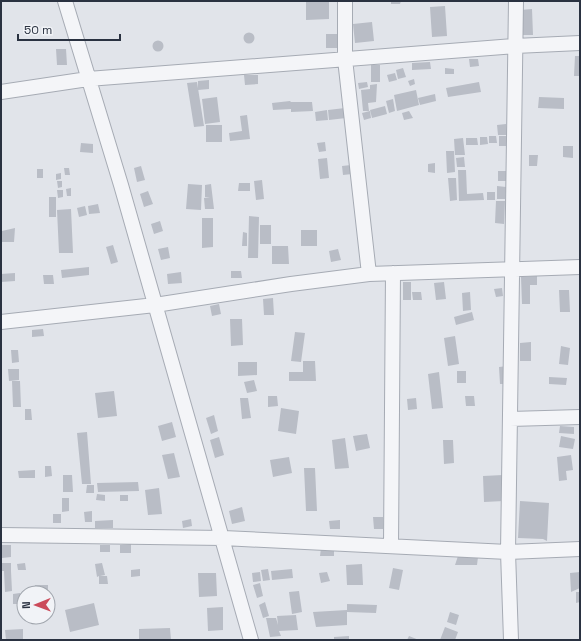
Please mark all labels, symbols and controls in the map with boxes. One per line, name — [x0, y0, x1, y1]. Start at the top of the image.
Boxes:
scale bar — [18, 16, 120, 42]
text: 50 m — [24, 22, 52, 38]
north arrow — [16, 585, 56, 625]
text: N — [19, 601, 33, 609]

